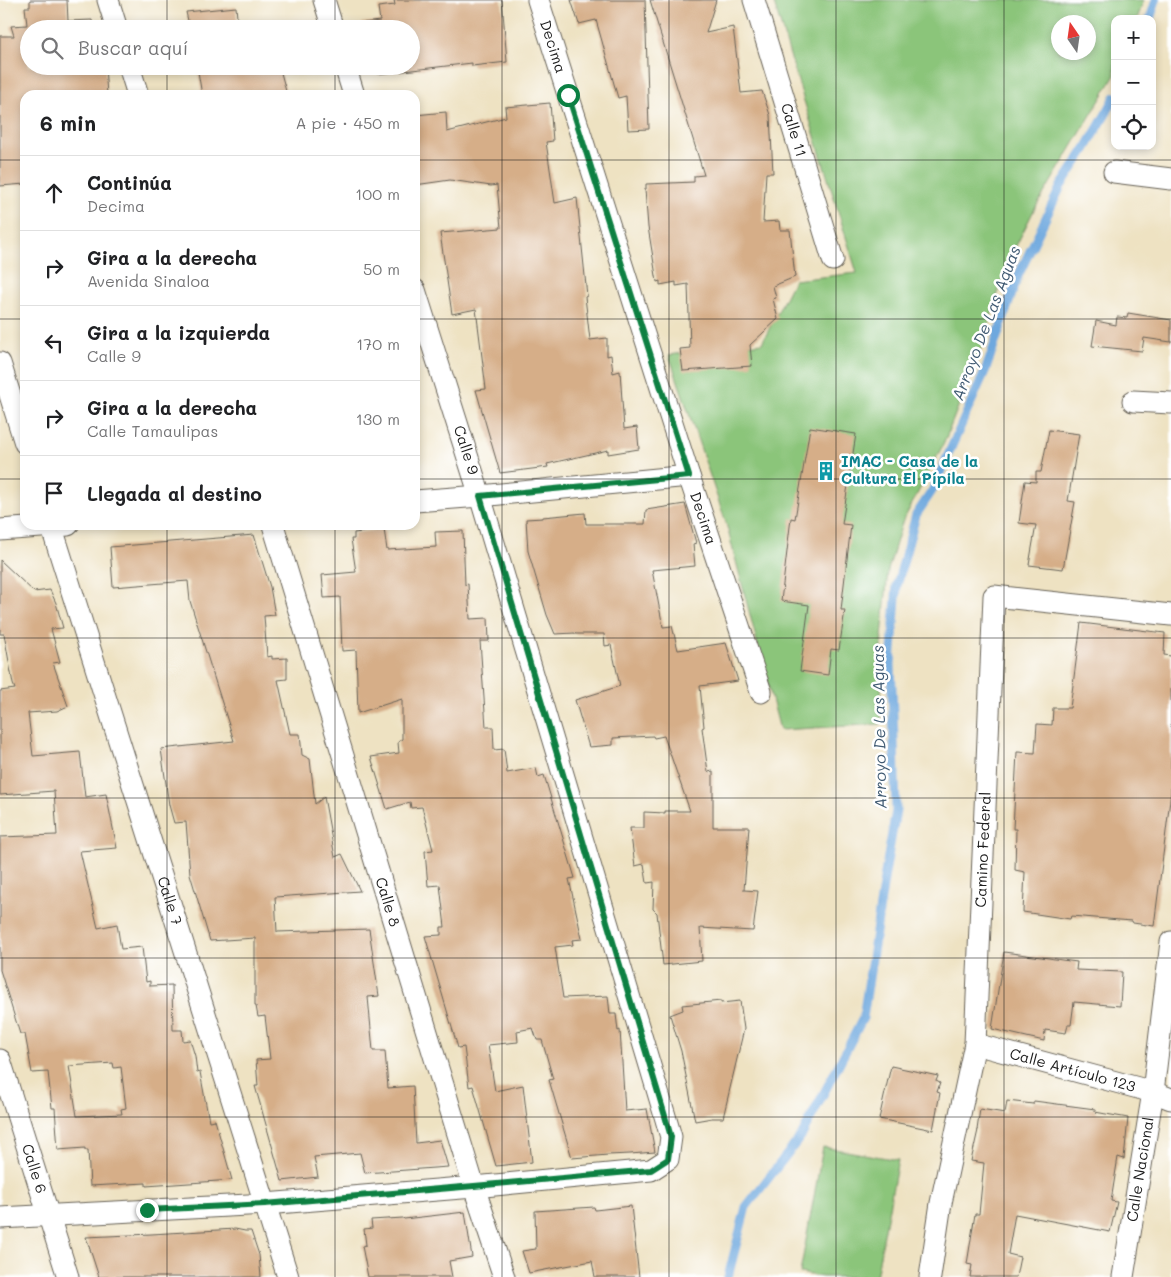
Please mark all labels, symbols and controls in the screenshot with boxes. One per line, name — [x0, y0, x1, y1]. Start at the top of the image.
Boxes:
north arrow — [1051, 15, 1096, 60]
map controls — [1111, 15, 1156, 150]
button: + — [1111, 15, 1156, 60]
street label: Decima — [536, 17, 572, 75]
search box — [20, 20, 420, 75]
icon: search — [38, 34, 66, 62]
text: Buscar aquí — [78, 35, 188, 60]
button: − — [1111, 60, 1156, 105]
route start — [557, 84, 580, 107]
street label: Calle 11 — [777, 101, 812, 159]
button: locate — [1111, 105, 1156, 150]
text: 6 min — [40, 109, 96, 136]
text: A pie · 450 m — [295, 112, 400, 133]
text: Continúa — [87, 170, 172, 195]
icon: ahead — [40, 179, 68, 207]
text: 100 m — [355, 183, 400, 204]
text: Decima — [87, 195, 145, 216]
water label: Arroyo De Las Aguas — [946, 242, 1025, 403]
text: Gira a la derecha — [87, 245, 257, 270]
icon: right — [40, 254, 68, 282]
text: 50 m — [363, 258, 400, 279]
text: Avenida Sinaloa — [87, 270, 210, 291]
text: Gira a la izquierda — [87, 320, 270, 345]
icon: left — [40, 329, 68, 357]
text: 170 m — [356, 333, 400, 354]
text: Calle 9 — [87, 345, 141, 366]
text: Gira a la derecha — [87, 395, 257, 420]
icon: right — [40, 404, 68, 432]
text: 130 m — [356, 408, 400, 429]
text: Calle Tamaulipas — [87, 420, 218, 441]
street label: Calle 9 — [450, 423, 484, 477]
place label: IMAC - Casa de la Cultura El Pípila — [841, 451, 978, 488]
building icon: IMAC - Casa de la Cultura El Pípila — [815, 460, 837, 482]
icon: arrive — [40, 479, 68, 507]
text: Llegada al destino — [87, 481, 262, 506]
street label: Decima — [686, 489, 722, 547]
water label: Arroyo De Las Aguas — [867, 645, 890, 809]
street label: Camino Federal — [970, 791, 995, 908]
street label: Calle 7 — [153, 874, 187, 927]
street label: Calle 8 — [371, 875, 405, 929]
street label: Calle Artículo 123 — [1008, 1043, 1138, 1096]
street label: Calle Nacional — [1121, 1115, 1158, 1223]
street label: Calle 6 — [18, 1141, 52, 1196]
route end — [136, 1199, 159, 1222]

